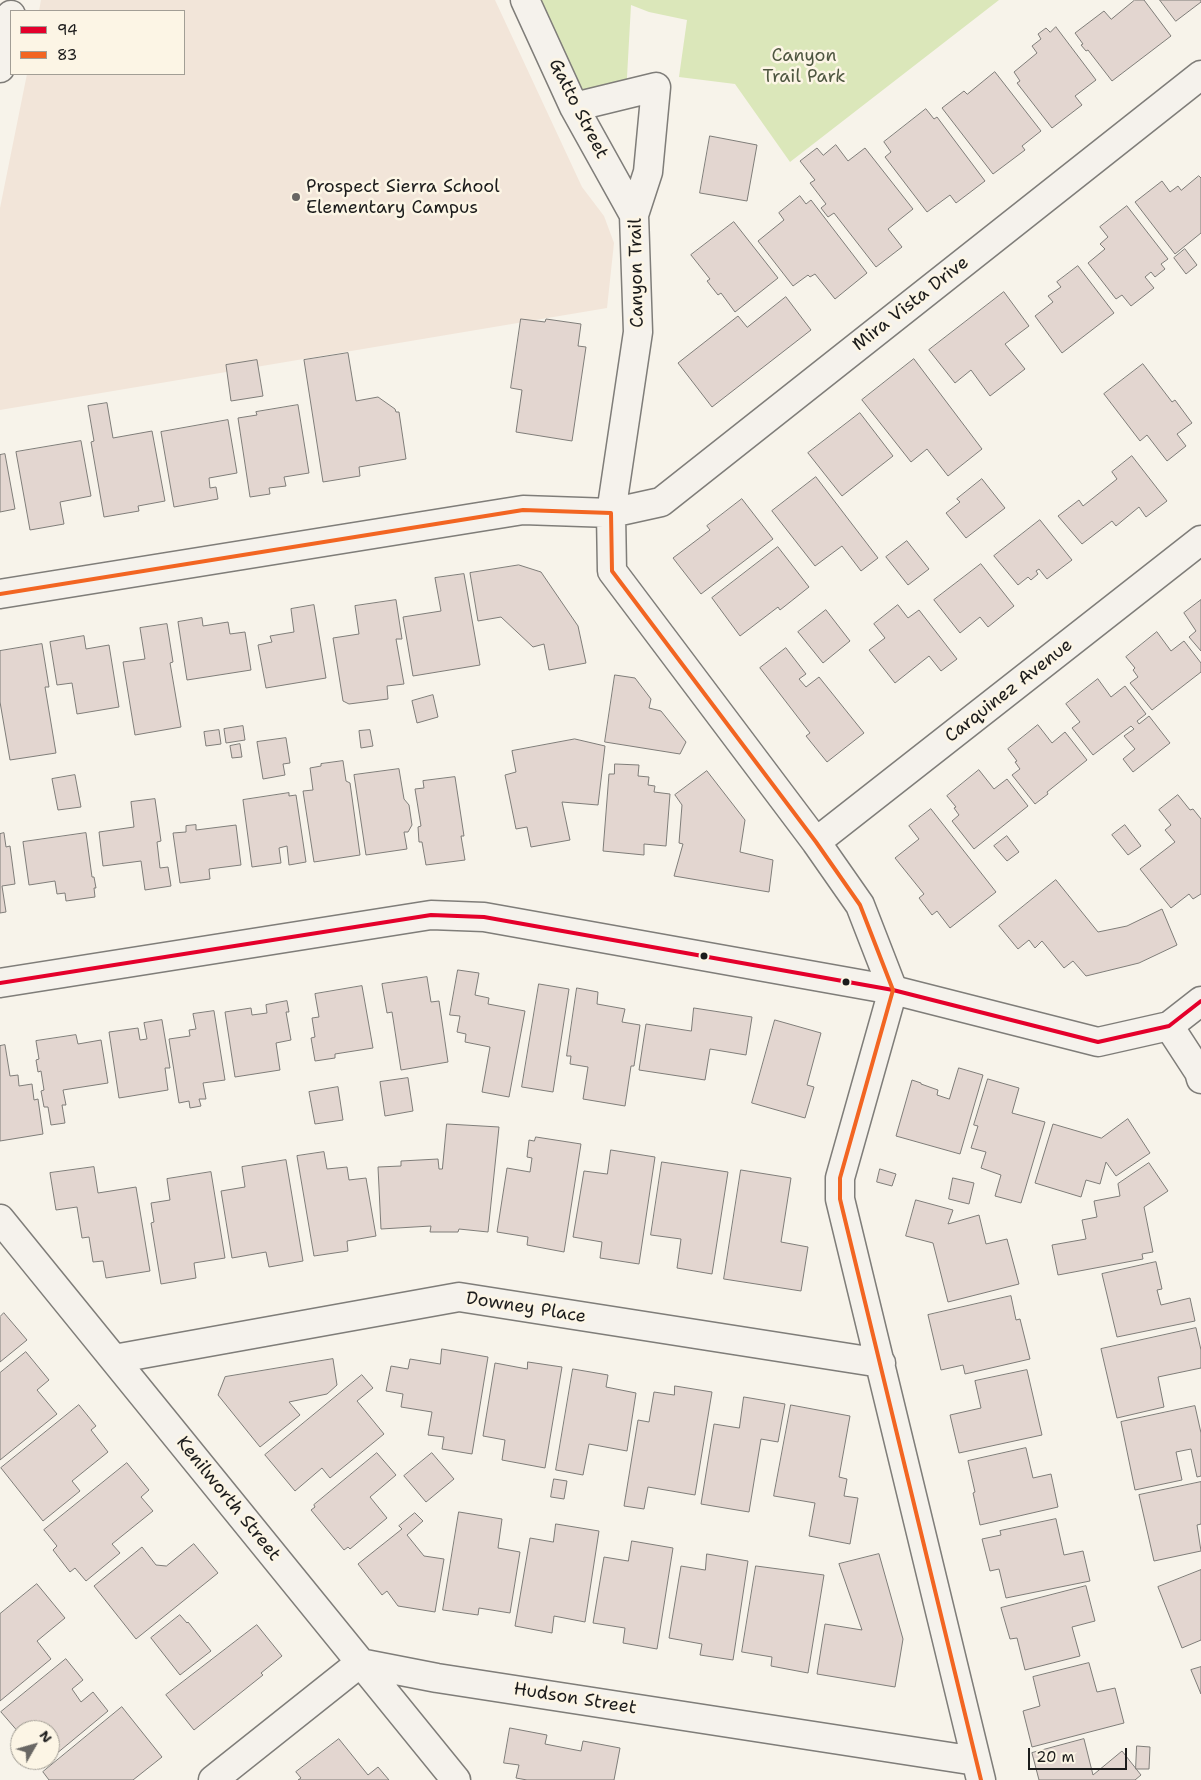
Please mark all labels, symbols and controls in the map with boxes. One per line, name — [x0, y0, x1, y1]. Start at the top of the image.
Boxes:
legend — [10, 10, 185, 75]
text: 94 — [57, 20, 77, 40]
text: 83 — [57, 45, 77, 65]
park label: Canyon Trail Park — [762, 45, 846, 88]
street label: Gatto Street — [544, 55, 612, 163]
place label: Prospect Sierra School Elementary Campus — [306, 176, 500, 218]
marker: Prospect Sierra School Elementary Campus — [290, 191, 302, 203]
street label: Canyon Trail — [625, 218, 649, 328]
street label: Mira Vista Drive — [849, 252, 973, 356]
street label: Carquinez Avenue — [941, 634, 1077, 748]
unlabelled marker — [699, 951, 709, 961]
unlabelled marker — [841, 977, 851, 987]
street label: Downey Place — [464, 1288, 588, 1328]
street label: Kenilworth Street — [171, 1432, 285, 1566]
street label: Hudson Street — [512, 1679, 638, 1719]
north arrow — [10, 1720, 60, 1770]
text: N — [36, 1726, 57, 1746]
scale bar — [1031, 1738, 1130, 1770]
text: 20 m — [1036, 1747, 1075, 1767]

